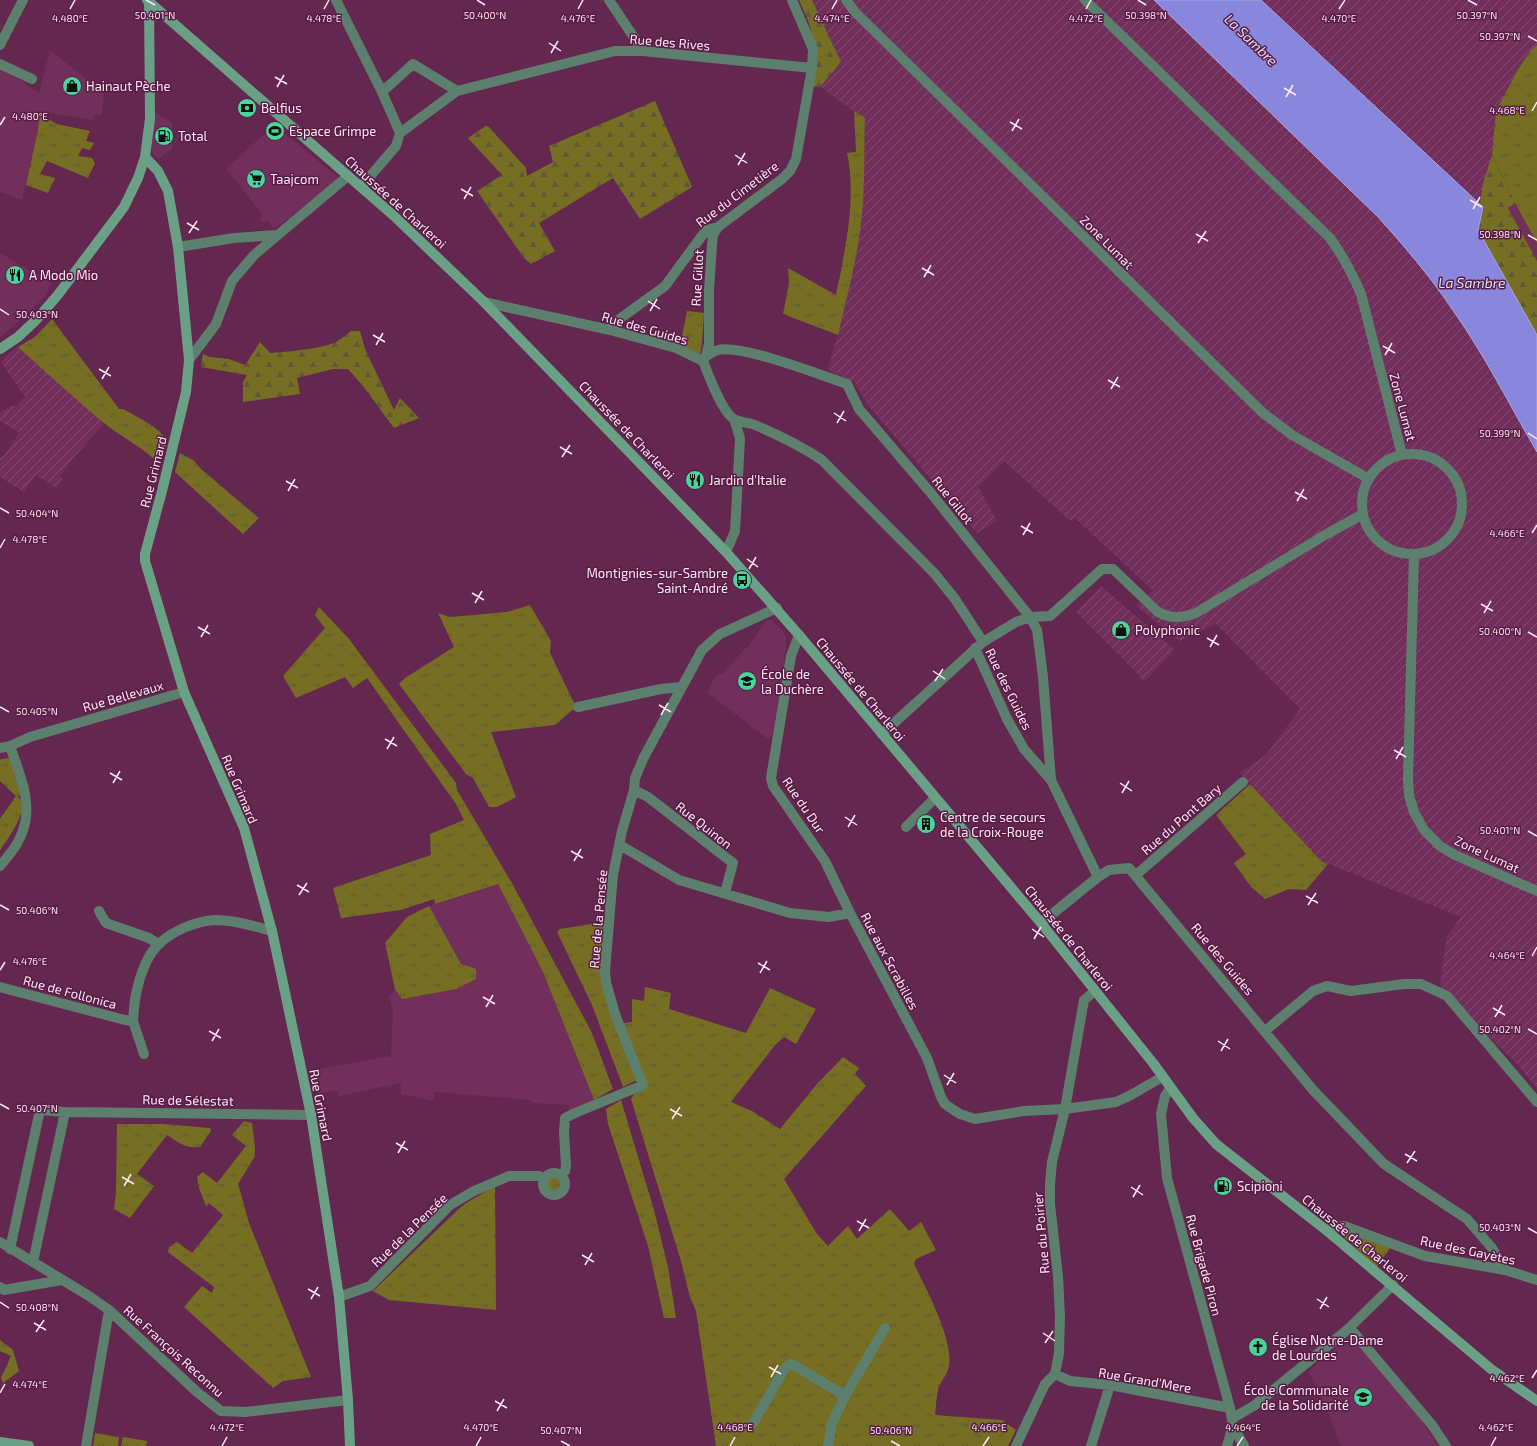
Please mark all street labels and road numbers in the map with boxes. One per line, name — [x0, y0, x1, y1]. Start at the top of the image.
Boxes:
street label: Rue des Rives — [629, 31, 711, 53]
street label: Chaussée de Charleroi — [342, 152, 450, 252]
street label: Rue du Cimetière — [693, 158, 781, 230]
street label: Zone Lumat — [1077, 212, 1137, 272]
street label: Rue Gillot — [688, 249, 706, 307]
street label: Rue des Guides — [600, 308, 690, 348]
street label: Zone Lumat — [1386, 371, 1420, 443]
street label: Chaussée de Charleroi — [576, 377, 678, 483]
street label: Rue Grimard — [136, 435, 170, 509]
street label: Rue Gillot — [929, 473, 977, 527]
street label: Chaussée de Charleroi — [813, 634, 909, 744]
street label: Rue des Guides — [982, 645, 1036, 733]
street label: Rue Bellevaux — [81, 677, 165, 715]
street label: Rue Grimard — [218, 752, 262, 826]
street label: Rue du Dur — [779, 774, 829, 836]
street label: Rue du Pont Bary — [1138, 780, 1224, 858]
street label: Rue Quinon — [673, 798, 735, 852]
street label: Zone Lumat — [1452, 832, 1522, 876]
street label: Rue de la Pensée — [586, 869, 610, 969]
street label: Chaussée de Charleroi — [1022, 882, 1116, 994]
street label: Rue aux Scrabilles — [858, 910, 922, 1012]
street label: Rue des Guides — [1188, 920, 1258, 998]
street label: Rue de Follonica — [21, 972, 119, 1012]
street label: Rue Grimard — [306, 1068, 336, 1142]
street label: Rue de Sélestat — [142, 1091, 234, 1109]
street label: Rue de la Pensée — [368, 1190, 450, 1270]
street label: Rue du Poirier — [1029, 1191, 1053, 1275]
street label: Chaussée de Charleroi — [1299, 1191, 1411, 1285]
street label: Rue Brigade Piron — [1183, 1213, 1225, 1317]
street label: Rue des Gayètes — [1419, 1232, 1517, 1268]
street label: Rue François Reconnu — [120, 1302, 227, 1401]
street label: Rue Grand'Mere — [1097, 1364, 1193, 1396]

